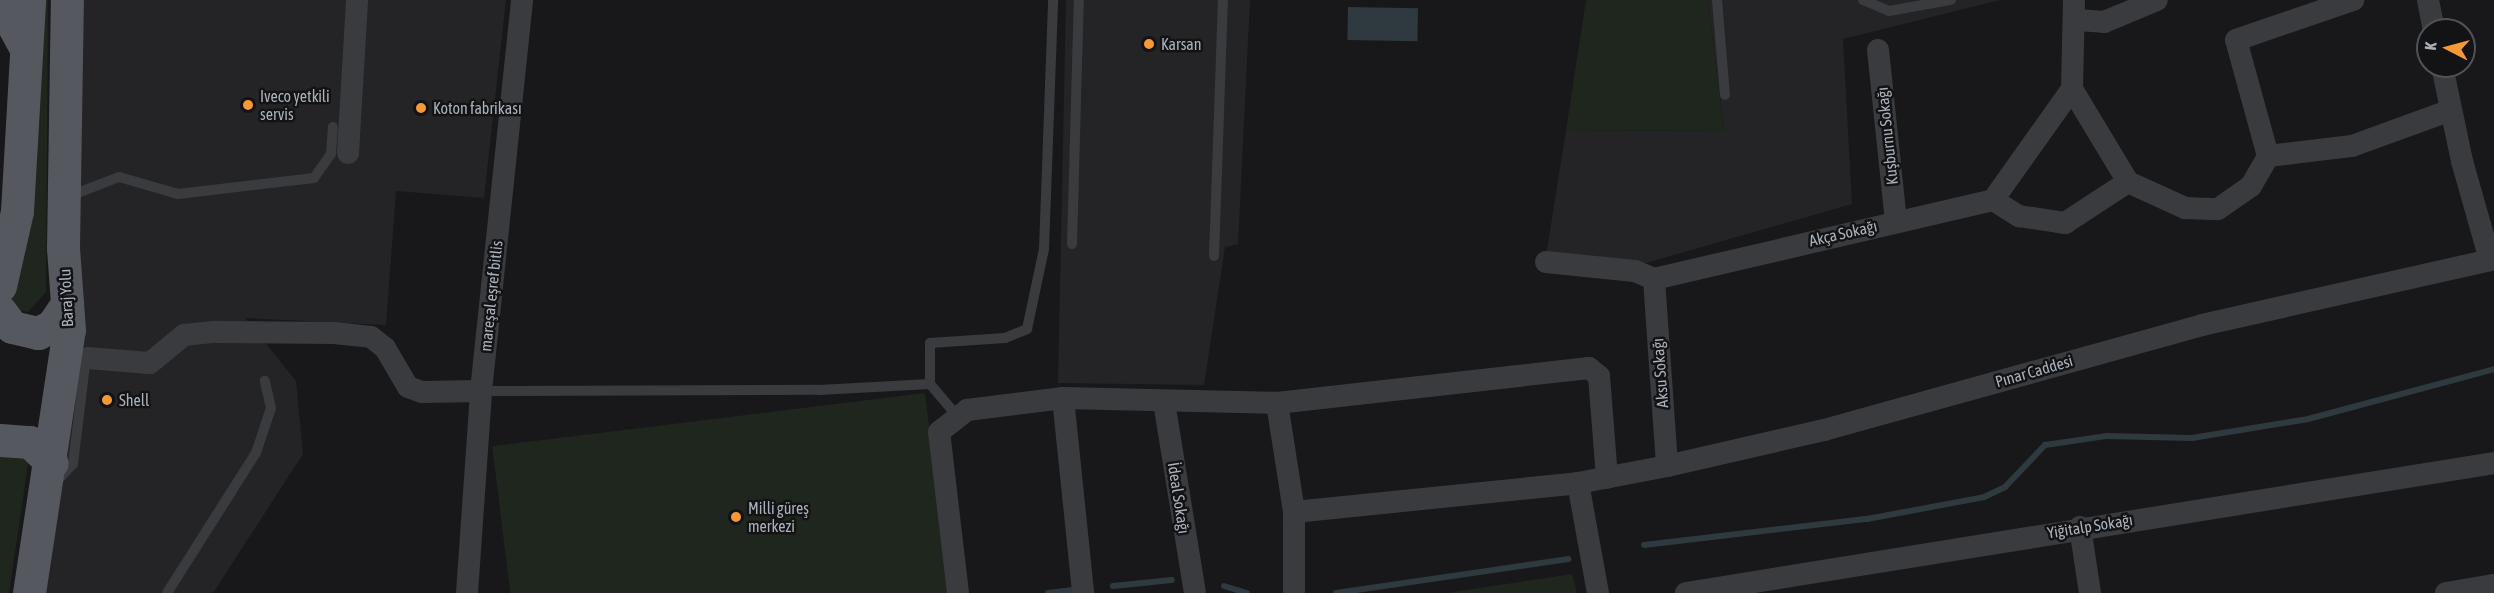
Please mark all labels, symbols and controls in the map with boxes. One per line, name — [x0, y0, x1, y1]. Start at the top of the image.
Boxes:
north arrow — [2416, 18, 2476, 78]
place label: Karsan — [1161, 34, 1202, 54]
marker: Karsan — [1142, 37, 1156, 51]
text: K — [2421, 41, 2439, 51]
place label: Iveco yetkili servis — [260, 86, 330, 124]
street label: Kuşburnu Sokağı — [1872, 86, 1902, 186]
marker: Iveco yetkili servis — [241, 98, 255, 112]
place label: Koton fabrikası — [433, 98, 522, 118]
marker: Koton fabrikası — [414, 101, 428, 115]
street label: Akça Sokağı — [1807, 216, 1879, 250]
street label: mareşal eşref bitlis — [476, 240, 506, 352]
street label: Baraj Yolu — [55, 268, 77, 328]
street label: Aksu Sokağı — [1648, 338, 1672, 408]
street label: Pınar Caddesi — [1993, 351, 2075, 391]
place label: Shell — [119, 390, 149, 410]
marker: Shell — [100, 393, 114, 407]
street label: İdeal Sokağı — [1164, 461, 1194, 535]
place label: Milli güreş merkezi — [748, 498, 809, 536]
marker: Milli güreş merkezi — [729, 510, 743, 524]
street label: Yiğitalp Sokağı — [2046, 510, 2134, 542]

